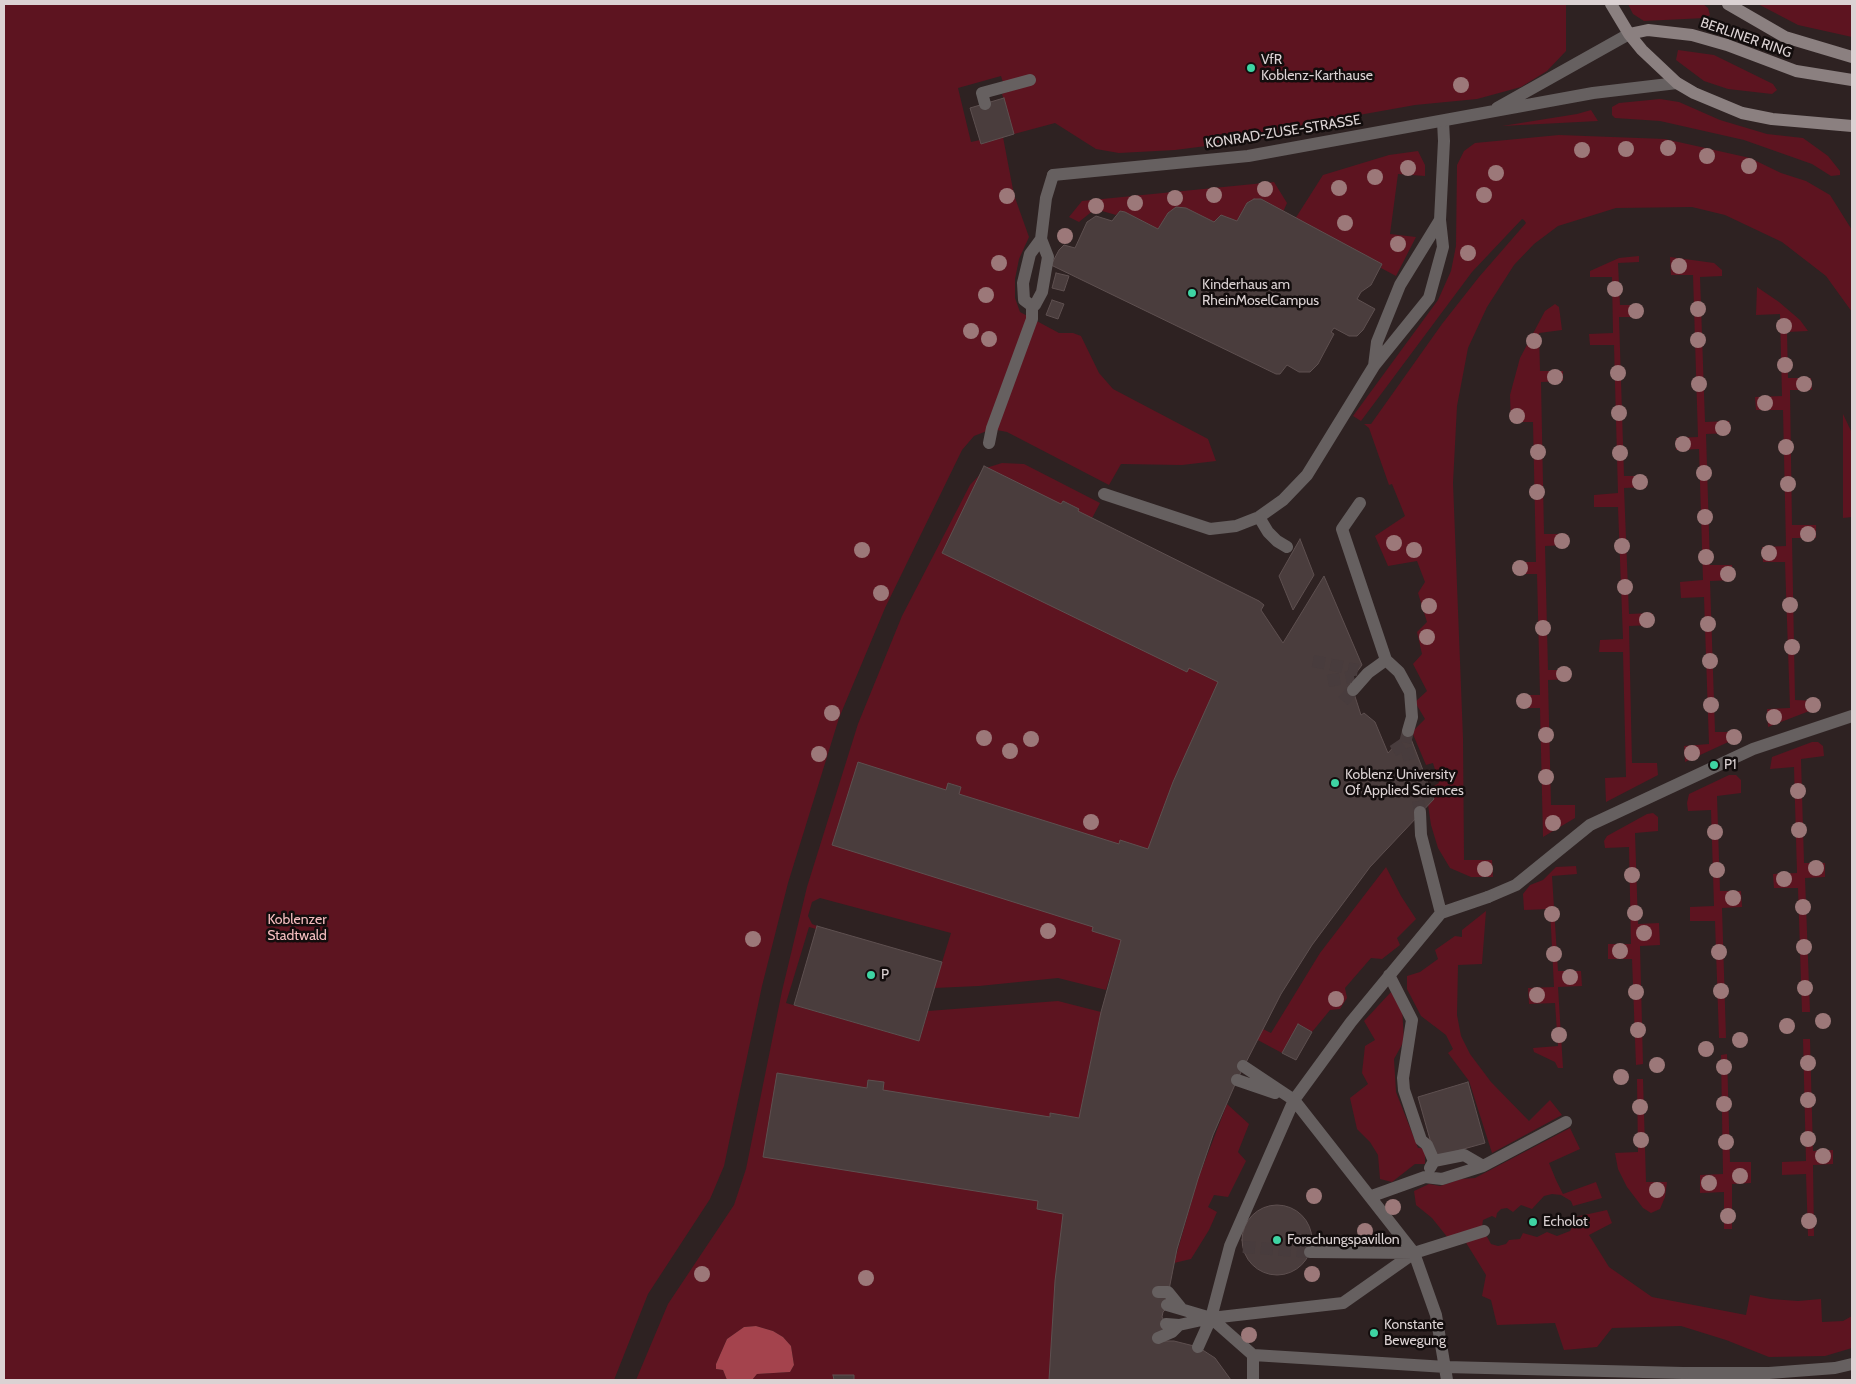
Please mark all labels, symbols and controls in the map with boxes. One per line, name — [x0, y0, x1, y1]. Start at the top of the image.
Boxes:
street label: BERLINER RING — [1698, 14, 1794, 62]
place label: VfR Koblenz-Karthause — [1261, 52, 1373, 84]
marker: VfR Koblenz-Karthause — [1245, 62, 1257, 74]
street label: KONRAD-ZUSE-STRASSE — [1204, 111, 1362, 153]
place label: Kinderhaus am RheinMoselCampus — [1202, 277, 1319, 310]
marker: Kinderhaus am RheinMoselCampus — [1186, 287, 1198, 299]
place label: P1 — [1724, 757, 1737, 773]
marker: P1 — [1708, 759, 1720, 771]
place label: Koblenz University Of Applied Sciences — [1345, 767, 1464, 800]
marker: Koblenz University Of Applied Sciences — [1329, 777, 1341, 789]
park label: Koblenzer Stadtwald — [267, 912, 327, 944]
place label: P — [881, 967, 889, 983]
marker: P — [865, 969, 877, 981]
place label: Echolot — [1543, 1214, 1588, 1230]
marker: Echolot — [1527, 1216, 1539, 1228]
place label: Forschungspavillon — [1287, 1232, 1400, 1248]
marker: Forschungspavillon — [1271, 1234, 1283, 1246]
place label: Konstante Bewegung — [1384, 1317, 1446, 1350]
marker: Konstante Bewegung — [1368, 1327, 1380, 1339]

